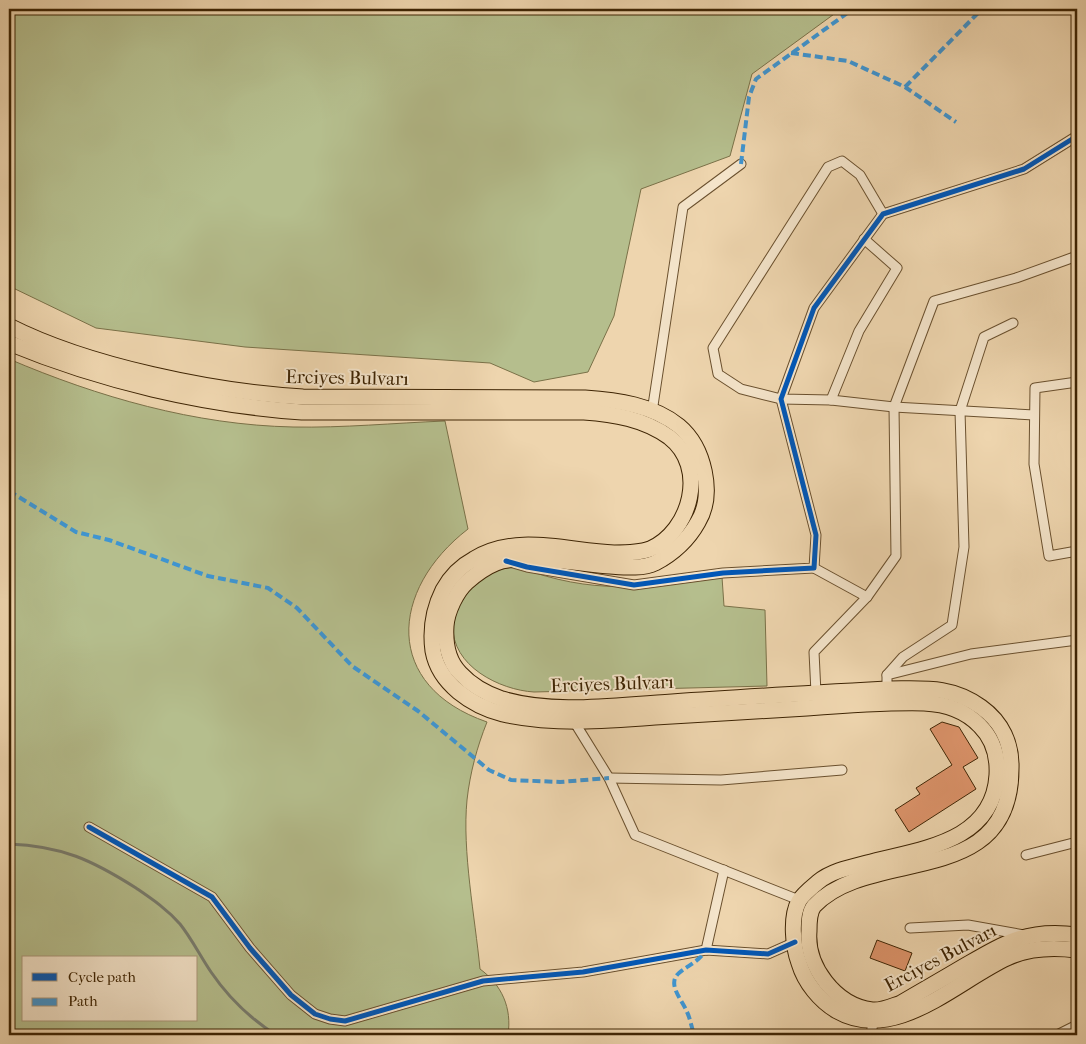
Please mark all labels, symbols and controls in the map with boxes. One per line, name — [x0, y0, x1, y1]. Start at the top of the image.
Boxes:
street label: Erciyes Bulvarı — [285, 366, 409, 390]
street label: Erciyes Bulvarı — [550, 671, 674, 697]
street label: Erciyes Bulvarı — [881, 919, 1000, 997]
legend — [22, 956, 198, 1022]
text: Cycle path — [68, 968, 136, 986]
text: Path — [68, 992, 98, 1010]

